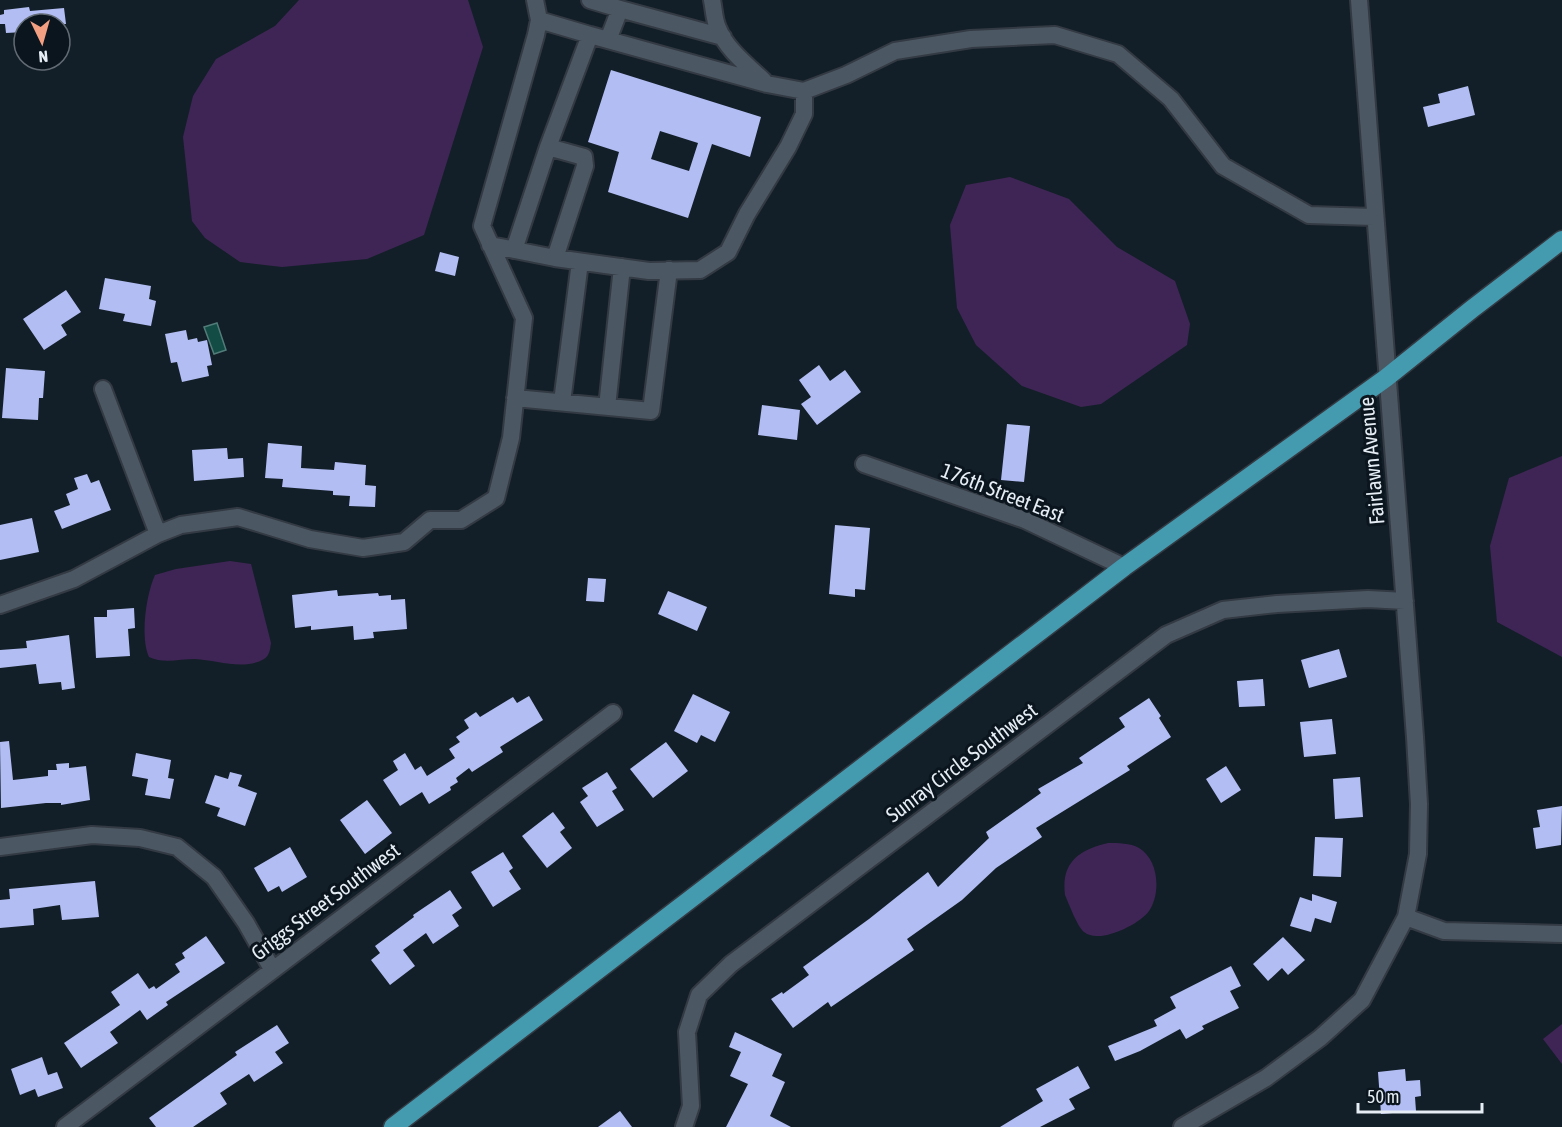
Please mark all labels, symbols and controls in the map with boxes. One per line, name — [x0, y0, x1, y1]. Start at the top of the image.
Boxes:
north arrow — [12, 12, 72, 72]
text: N — [38, 48, 49, 66]
street label: Fairlawn Avenue — [1353, 396, 1389, 526]
street label: 176th Street East — [938, 458, 1068, 526]
street label: Sunray Circle Southwest — [881, 697, 1041, 827]
street label: Griggs Street Southwest — [246, 837, 404, 965]
scale bar — [1358, 1076, 1482, 1114]
text: 50 m — [1367, 1086, 1399, 1107]

